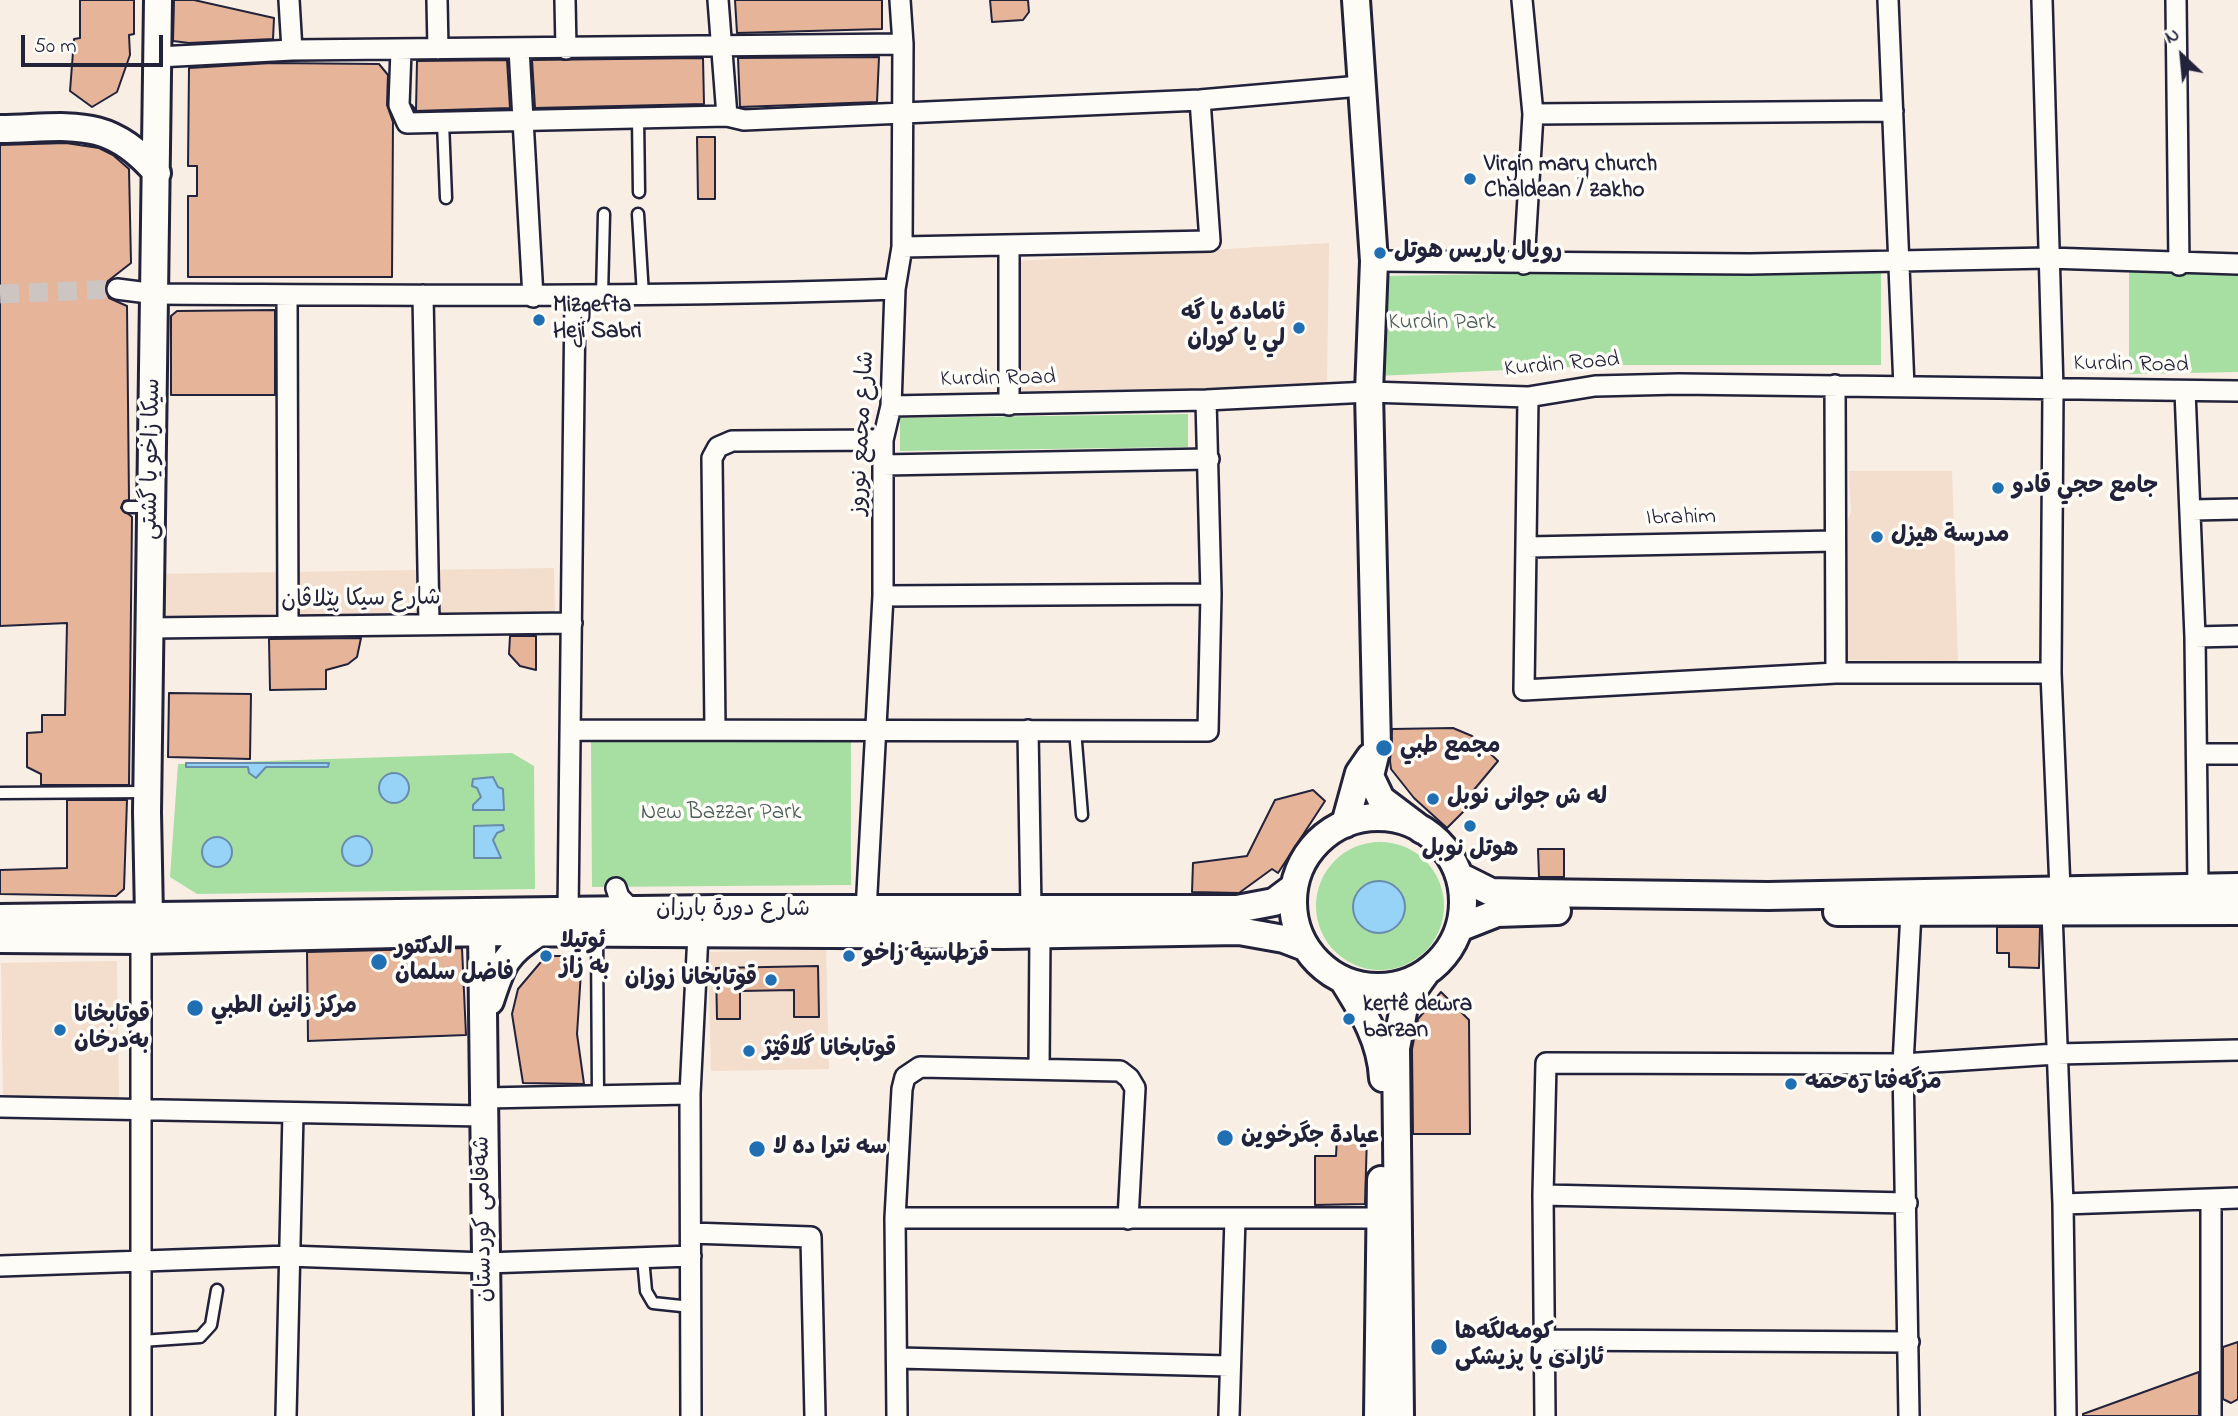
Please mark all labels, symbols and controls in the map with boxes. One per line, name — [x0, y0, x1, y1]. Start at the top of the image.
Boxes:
scale bar — [24, 21, 166, 65]
north arrow — [2147, 21, 2217, 91]
text: N — [2161, 22, 2184, 52]
text: 50 m — [34, 32, 77, 62]
place label: Virgin mary church Chaldean / zakho — [1484, 152, 1657, 206]
marker: Virgin mary church Chaldean / zakho — [1462, 171, 1478, 187]
place label: رويال پاريس هوتل — [1394, 239, 1562, 267]
marker: رويال پاريس هوتل — [1372, 245, 1388, 261]
place label: Mizgefta Heji Sabri — [553, 293, 642, 347]
place label: ئاماده يا گه لي يا كوران — [1181, 301, 1285, 355]
park label: Kurdin Park — [1388, 310, 1496, 338]
marker: Mizgefta Heji Sabri — [531, 312, 547, 328]
marker: ئاماده يا گه لي يا كوران — [1291, 320, 1307, 336]
street label: Kurdin Road — [1503, 347, 1621, 385]
street label: شارع مجمع نوروز — [846, 350, 882, 516]
street label: Kurdin Road — [2073, 351, 2189, 381]
street label: Kurdin Road — [940, 365, 1056, 395]
street label: سیکا زاخو یا گشتى — [138, 378, 168, 540]
place label: جامع حجي قادو — [2012, 474, 2158, 502]
marker: جامع حجي قادو — [1990, 480, 2006, 496]
street label: Ibrahim — [1646, 505, 1716, 533]
place label: مدرسة هيزل — [1891, 523, 2009, 551]
marker: مدرسة هيزل — [1869, 529, 1885, 545]
street label: شارع سيكا پێلاڤان — [281, 586, 441, 616]
place label: مجمع طبي — [1400, 734, 1500, 762]
marker: مجمع طبي — [1374, 738, 1394, 758]
place label: له ش جوانى نوبل — [1447, 785, 1607, 813]
marker: له ش جوانى نوبل — [1425, 791, 1441, 807]
park label: New Bazzar Park — [641, 800, 801, 828]
marker: هوتل نوبل — [1462, 818, 1478, 834]
place label: هوتل نوبل — [1422, 837, 1518, 865]
street label: شارع دورة بارزان — [656, 897, 810, 925]
place label: ئوتيلا به زاز — [560, 929, 610, 983]
place label: الدكتور فاضل سلمان — [395, 935, 514, 989]
place label: قرطاسية زاخو — [863, 942, 989, 970]
marker: ئوتيلا به زاز — [538, 948, 554, 964]
marker: قرطاسية زاخو — [841, 948, 857, 964]
marker: الدكتور فاضل سلمان — [369, 952, 389, 972]
place label: قوتابخانا زوزان — [625, 966, 757, 994]
marker: قوتابخانا زوزان — [763, 972, 779, 988]
place label: kertê dewra barzan — [1363, 992, 1472, 1046]
place label: مركز زانين الطبي — [211, 994, 357, 1022]
marker: مركز زانين الطبي — [185, 998, 205, 1018]
place label: قوتابخانا به‌درخان — [74, 1003, 150, 1057]
marker: kertê dewra barzan — [1341, 1011, 1357, 1027]
marker: قوتابخانا به‌درخان — [52, 1022, 68, 1038]
place label: قوتابخانا گلاڤێژ — [763, 1037, 896, 1065]
marker: قوتابخانا گلاڤێژ — [741, 1043, 757, 1059]
place label: مزگەفتا رەحمە — [1805, 1070, 1942, 1098]
marker: مزگەفتا رەحمە — [1783, 1076, 1799, 1092]
place label: عيادة جگرخوين — [1241, 1124, 1379, 1152]
marker: عيادة جگرخوين — [1215, 1128, 1235, 1148]
street label: شەقامی کوردستان — [470, 1135, 500, 1303]
place label: سه نترا ده لا — [773, 1135, 887, 1163]
marker: سه نترا ده لا — [747, 1139, 767, 1159]
place label: کومەلگەھا ئازادی یا پزیشکی — [1455, 1320, 1604, 1374]
marker: کومەلگەھا ئازادی یا پزیشکی — [1429, 1337, 1449, 1357]

